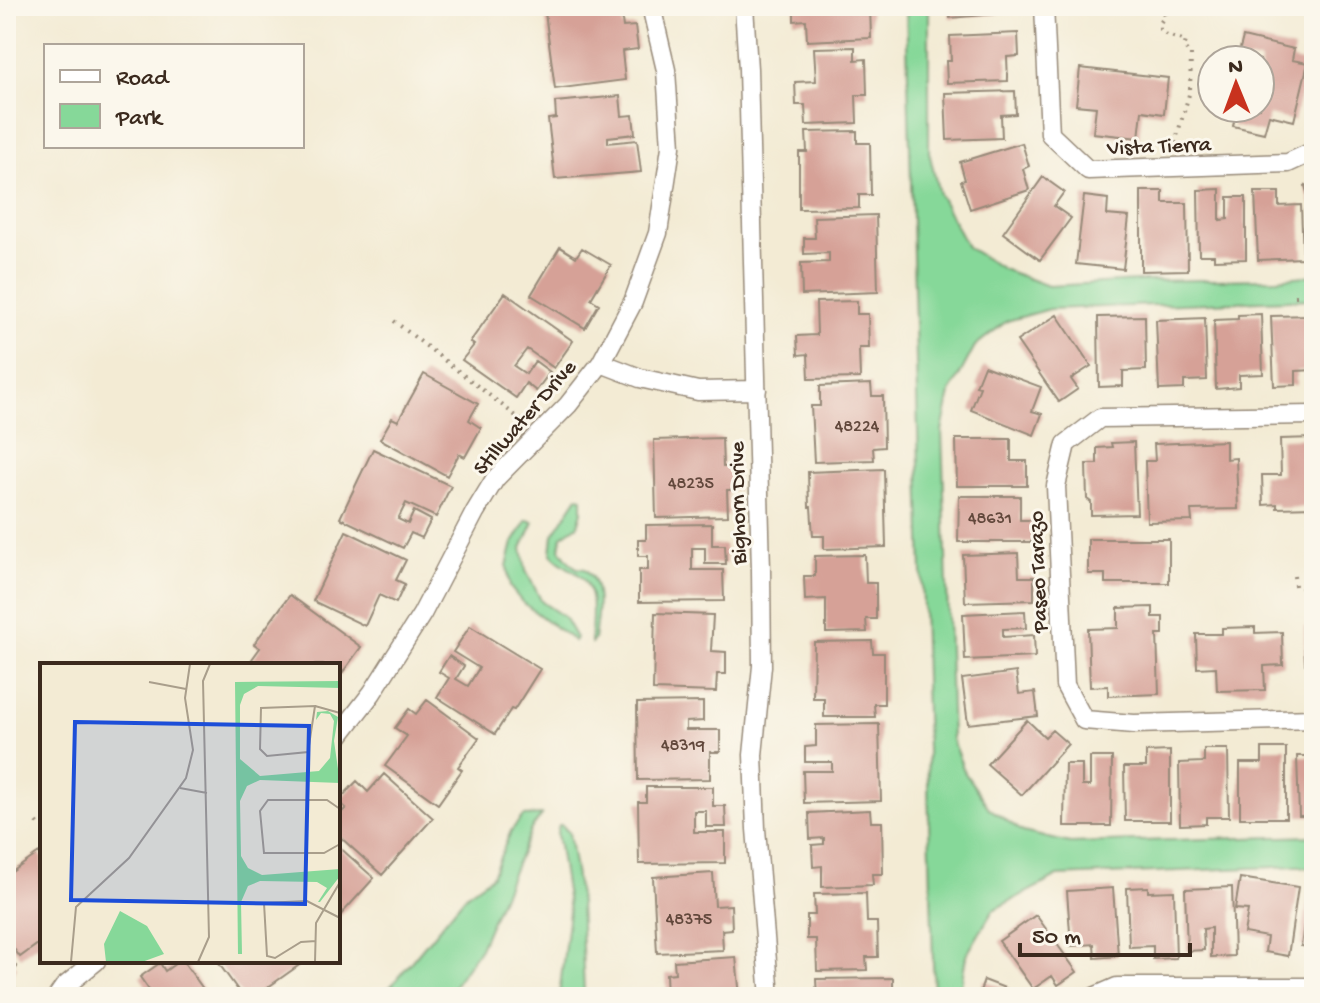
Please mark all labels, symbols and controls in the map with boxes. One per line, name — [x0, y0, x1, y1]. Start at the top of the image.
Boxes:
legend — [44, 44, 304, 148]
north arrow — [1196, 44, 1276, 124]
text: N — [1228, 55, 1243, 81]
text: Road — [116, 65, 170, 94]
text: Park — [115, 105, 164, 134]
street label: Vista Tierra — [1106, 133, 1212, 163]
street label: Stillwater Drive — [469, 355, 584, 482]
house number: 48224 — [835, 417, 880, 438]
street label: Bighorn Drive — [726, 440, 754, 566]
house number: 48235 — [668, 474, 714, 495]
house number: 48631 — [968, 509, 1012, 530]
street label: Paseo Tarazo — [1025, 510, 1055, 634]
inset map — [40, 663, 340, 963]
house number: 48319 — [661, 736, 705, 757]
scale bar — [1020, 907, 1190, 957]
house number: 48375 — [666, 910, 712, 931]
text: 50 m — [1032, 924, 1081, 953]

